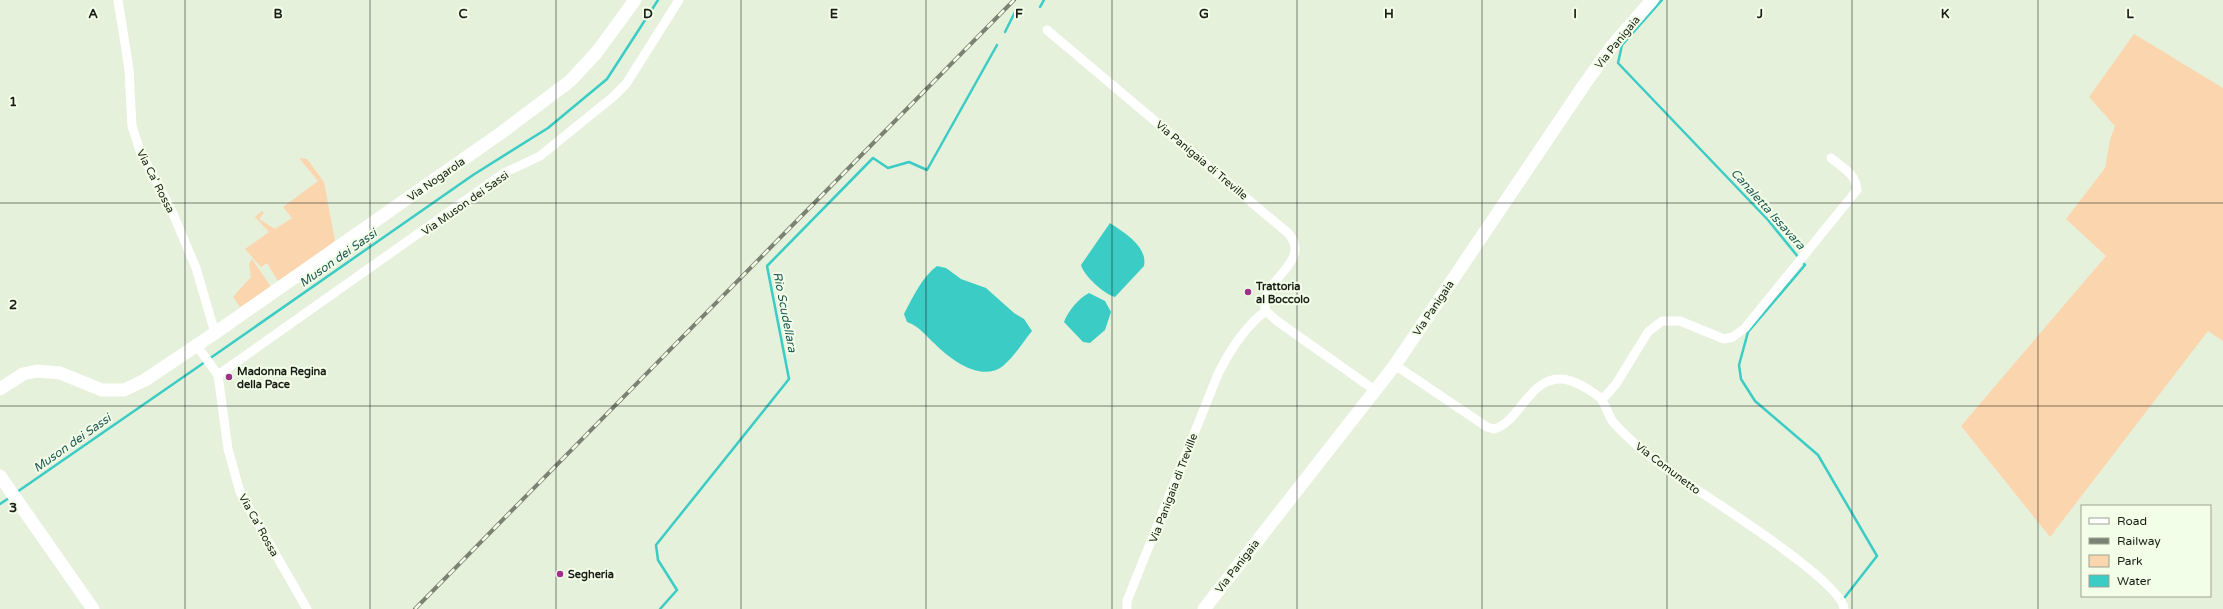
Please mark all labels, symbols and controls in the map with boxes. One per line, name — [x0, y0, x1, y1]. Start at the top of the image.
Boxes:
text: A — [88, 6, 98, 22]
text: B — [273, 6, 283, 22]
text: C — [458, 6, 468, 22]
text: D — [643, 6, 653, 22]
text: E — [830, 6, 838, 22]
text: F — [1015, 6, 1023, 22]
text: G — [1199, 6, 1209, 22]
text: H — [1384, 6, 1394, 22]
text: I — [1573, 6, 1577, 22]
text: J — [1756, 6, 1763, 22]
text: K — [1941, 6, 1950, 22]
text: L — [2126, 6, 2134, 22]
street label: Via Panigaia — [1592, 13, 1643, 71]
text: 1 — [9, 94, 17, 110]
street label: Via Panigaia di Treville — [1153, 118, 1250, 203]
street label: Via Ca' Rossa — [134, 147, 177, 215]
street label: Via Nogarola — [405, 155, 468, 204]
water label: Canaletta Issavara — [1728, 166, 1808, 252]
street label: Via Muson dei Sassi — [419, 169, 511, 238]
water label: Muson dei Sassi — [297, 225, 381, 290]
water label: Rio Scudellara — [770, 271, 800, 354]
street label: Via Panigaia — [1410, 278, 1457, 338]
place label: Trattoria al Boccolo — [1255, 280, 1310, 306]
marker: Trattoria al Boccolo — [1243, 287, 1253, 297]
text: 2 — [9, 297, 17, 313]
place label: Madonna Regina della Pace — [237, 365, 327, 391]
marker: Madonna Regina della Pace — [224, 372, 234, 382]
water label: Muson dei Sassi — [31, 410, 115, 475]
street label: Via Panigaia di Treville — [1147, 432, 1200, 545]
street label: Via Comunetto — [1633, 440, 1703, 497]
street label: Via Ca' Rossa — [236, 492, 281, 559]
text: 3 — [9, 500, 17, 516]
legend — [2081, 505, 2211, 597]
text: Road — [2117, 514, 2147, 528]
text: Railway — [2117, 534, 2161, 548]
street label: Via Panigaia — [1213, 537, 1262, 596]
text: Park — [2117, 554, 2143, 568]
place label: Segheria — [568, 568, 614, 582]
marker: Segheria — [555, 569, 565, 579]
text: Water — [2117, 574, 2152, 588]

